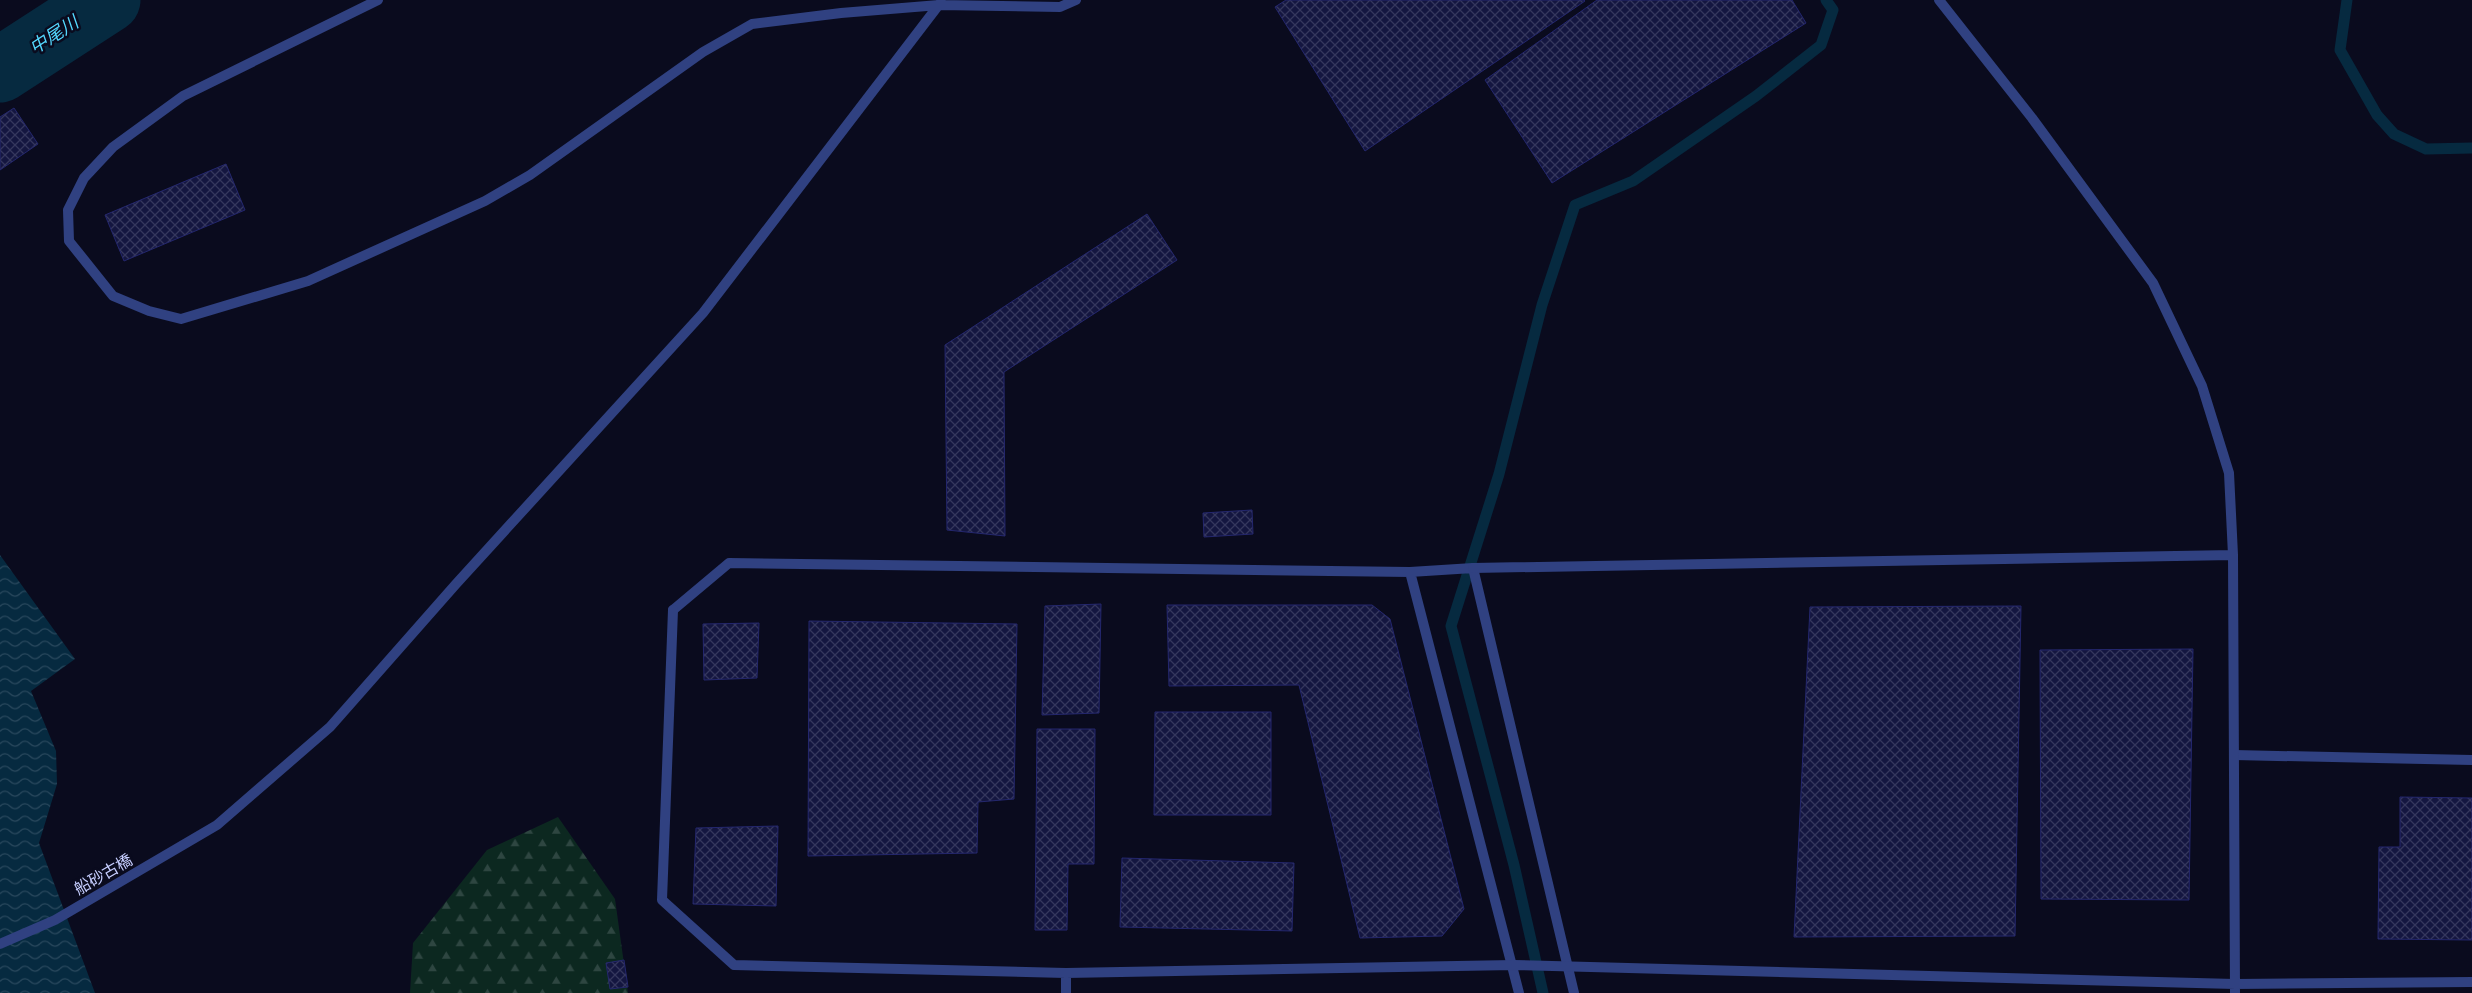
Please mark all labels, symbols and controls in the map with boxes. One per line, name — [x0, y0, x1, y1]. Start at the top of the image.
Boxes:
water label: 中尾川 — [25, 9, 84, 58]
street label: 船砂古橋 — [70, 849, 135, 898]

